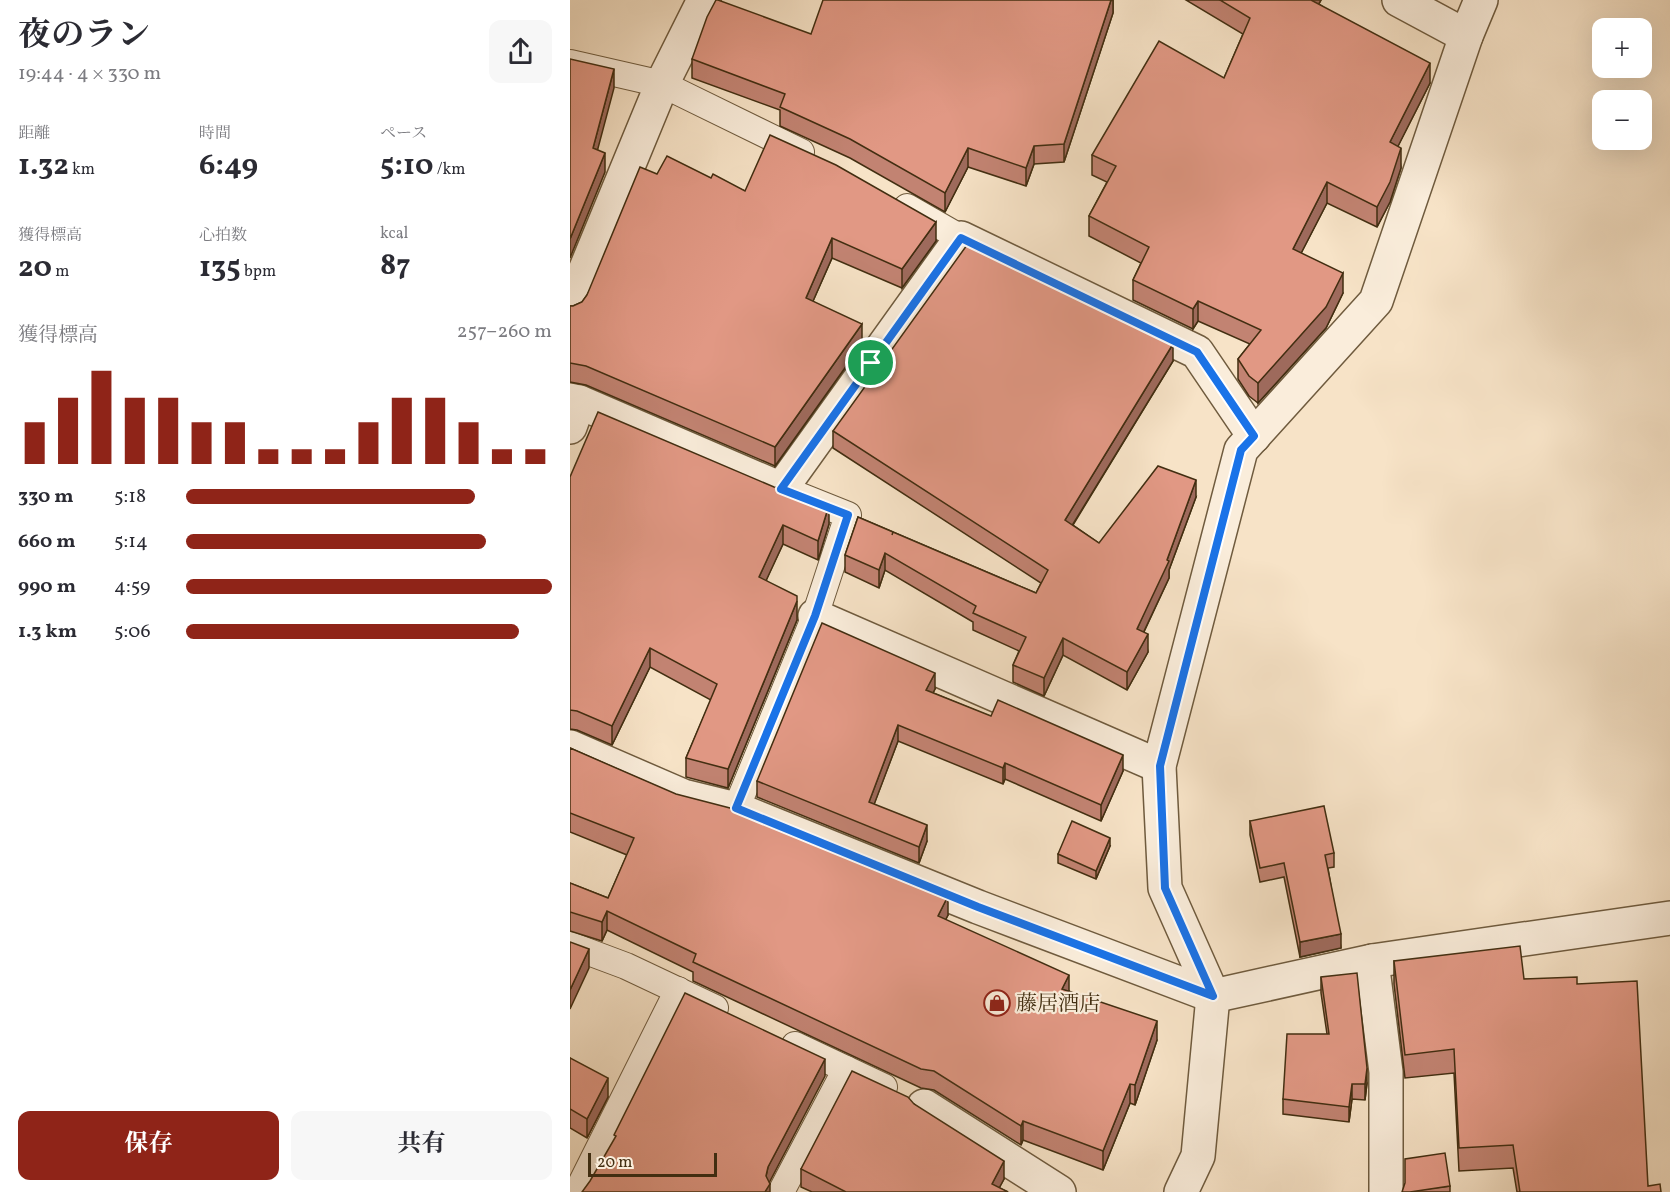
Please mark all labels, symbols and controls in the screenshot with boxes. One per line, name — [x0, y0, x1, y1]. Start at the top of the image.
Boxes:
text: 夜のラン — [18, 14, 150, 60]
map controls — [1592, 18, 1652, 150]
button: + — [1592, 18, 1652, 78]
button: share — [489, 20, 552, 83]
text: 19:44 · 4 × 330 m — [18, 60, 161, 88]
button: − — [1592, 90, 1652, 150]
text: 距離 — [18, 123, 50, 145]
text: 時間 — [199, 123, 231, 145]
text: ペース — [380, 123, 427, 145]
text: 1.32 — [18, 145, 69, 187]
text: 6:49 — [199, 145, 258, 187]
text: 5:10 — [380, 145, 434, 187]
text: km — [69, 159, 95, 181]
text: /km — [434, 159, 465, 181]
text: kcal — [380, 223, 408, 245]
text: 獲得標高 — [18, 225, 82, 247]
text: 心拍数 — [199, 225, 247, 247]
text: 87 — [380, 245, 411, 287]
text: 20 — [18, 247, 52, 289]
text: 135 — [199, 247, 241, 289]
text: m — [52, 261, 69, 283]
text: bpm — [241, 261, 276, 283]
text: 257–260 m — [457, 318, 552, 346]
text: 獲得標高 — [18, 322, 98, 350]
pin — [845, 337, 896, 388]
icon: arrive — [854, 346, 887, 379]
text: 330 m — [18, 483, 74, 511]
text: 5:18 — [114, 483, 146, 511]
text: 660 m — [18, 528, 76, 556]
text: 5:14 — [114, 528, 148, 556]
text: 990 m — [18, 573, 76, 601]
text: 4:59 — [114, 573, 150, 601]
text: 1.3 km — [18, 618, 77, 646]
text: 5:06 — [114, 618, 151, 646]
shop icon: 藤居酒店 — [982, 988, 1012, 1018]
place label: 藤居酒店 — [1016, 990, 1100, 1019]
button: 保存 — [18, 1111, 279, 1180]
button: 共有 — [291, 1111, 552, 1180]
scale bar — [588, 1150, 717, 1178]
text: 20 m — [597, 1152, 632, 1174]

